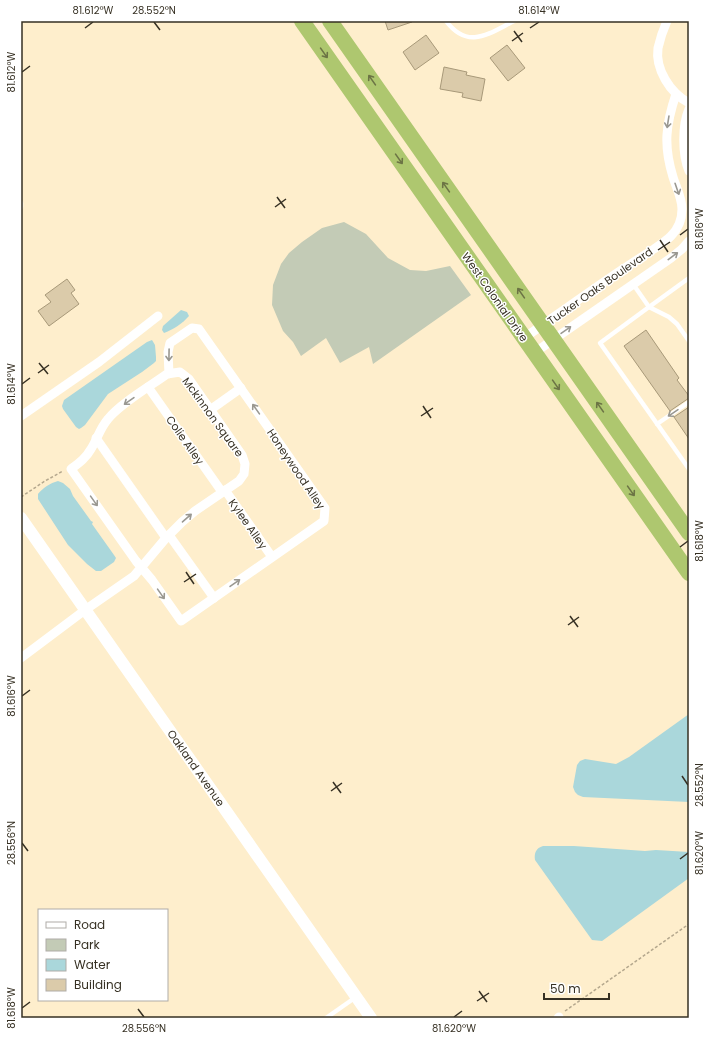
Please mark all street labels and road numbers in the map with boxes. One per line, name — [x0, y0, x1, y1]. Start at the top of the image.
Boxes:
street label: Tucker Oaks Boulevard — [544, 244, 656, 328]
street label: West Colonial Drive — [458, 249, 532, 345]
street label: Mckinnon Square — [179, 374, 247, 460]
street label: Colie Alley — [162, 412, 208, 468]
street label: Honeywood Alley — [263, 426, 329, 513]
street label: Kylee Alley — [225, 496, 272, 553]
street label: Oakland Avenue — [163, 726, 229, 810]

